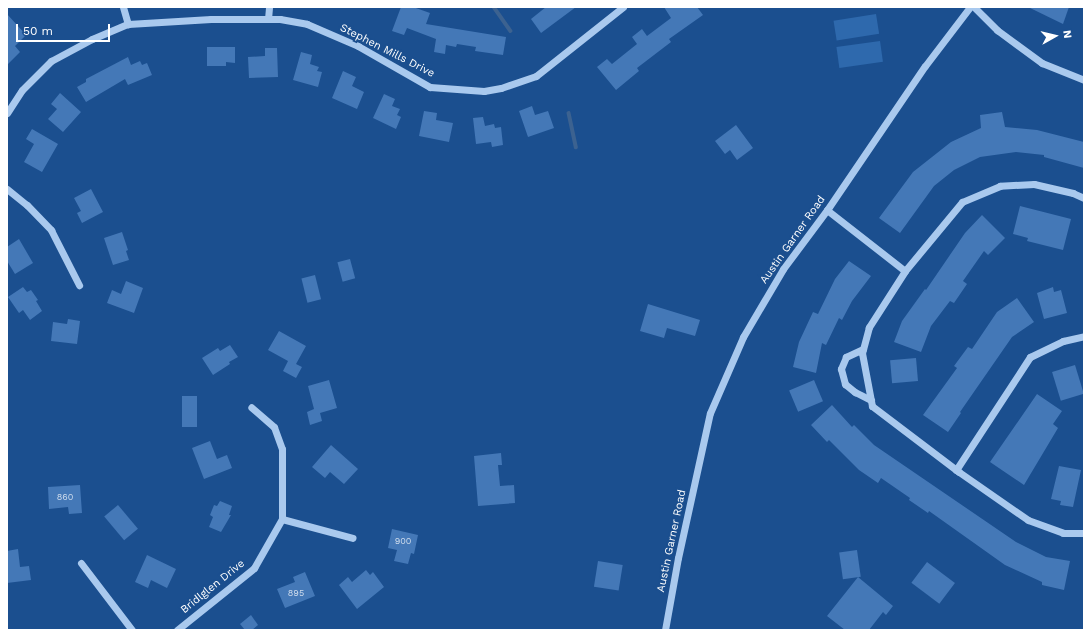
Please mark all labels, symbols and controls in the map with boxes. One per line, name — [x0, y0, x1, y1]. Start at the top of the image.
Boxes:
scale bar — [18, 16, 112, 42]
north arrow — [1035, 16, 1075, 56]
street label: Stephen Mills Drive — [337, 21, 437, 81]
text: 50 m — [23, 24, 53, 38]
text: N — [1060, 29, 1074, 39]
street label: Austin Garner Road — [758, 193, 828, 287]
street label: Austin Garner Road — [655, 488, 689, 594]
house number: 860 — [57, 492, 73, 502]
house number: 900 — [395, 536, 411, 546]
street label: Bridlglen Drive — [178, 557, 248, 617]
house number: 895 — [288, 588, 304, 598]

